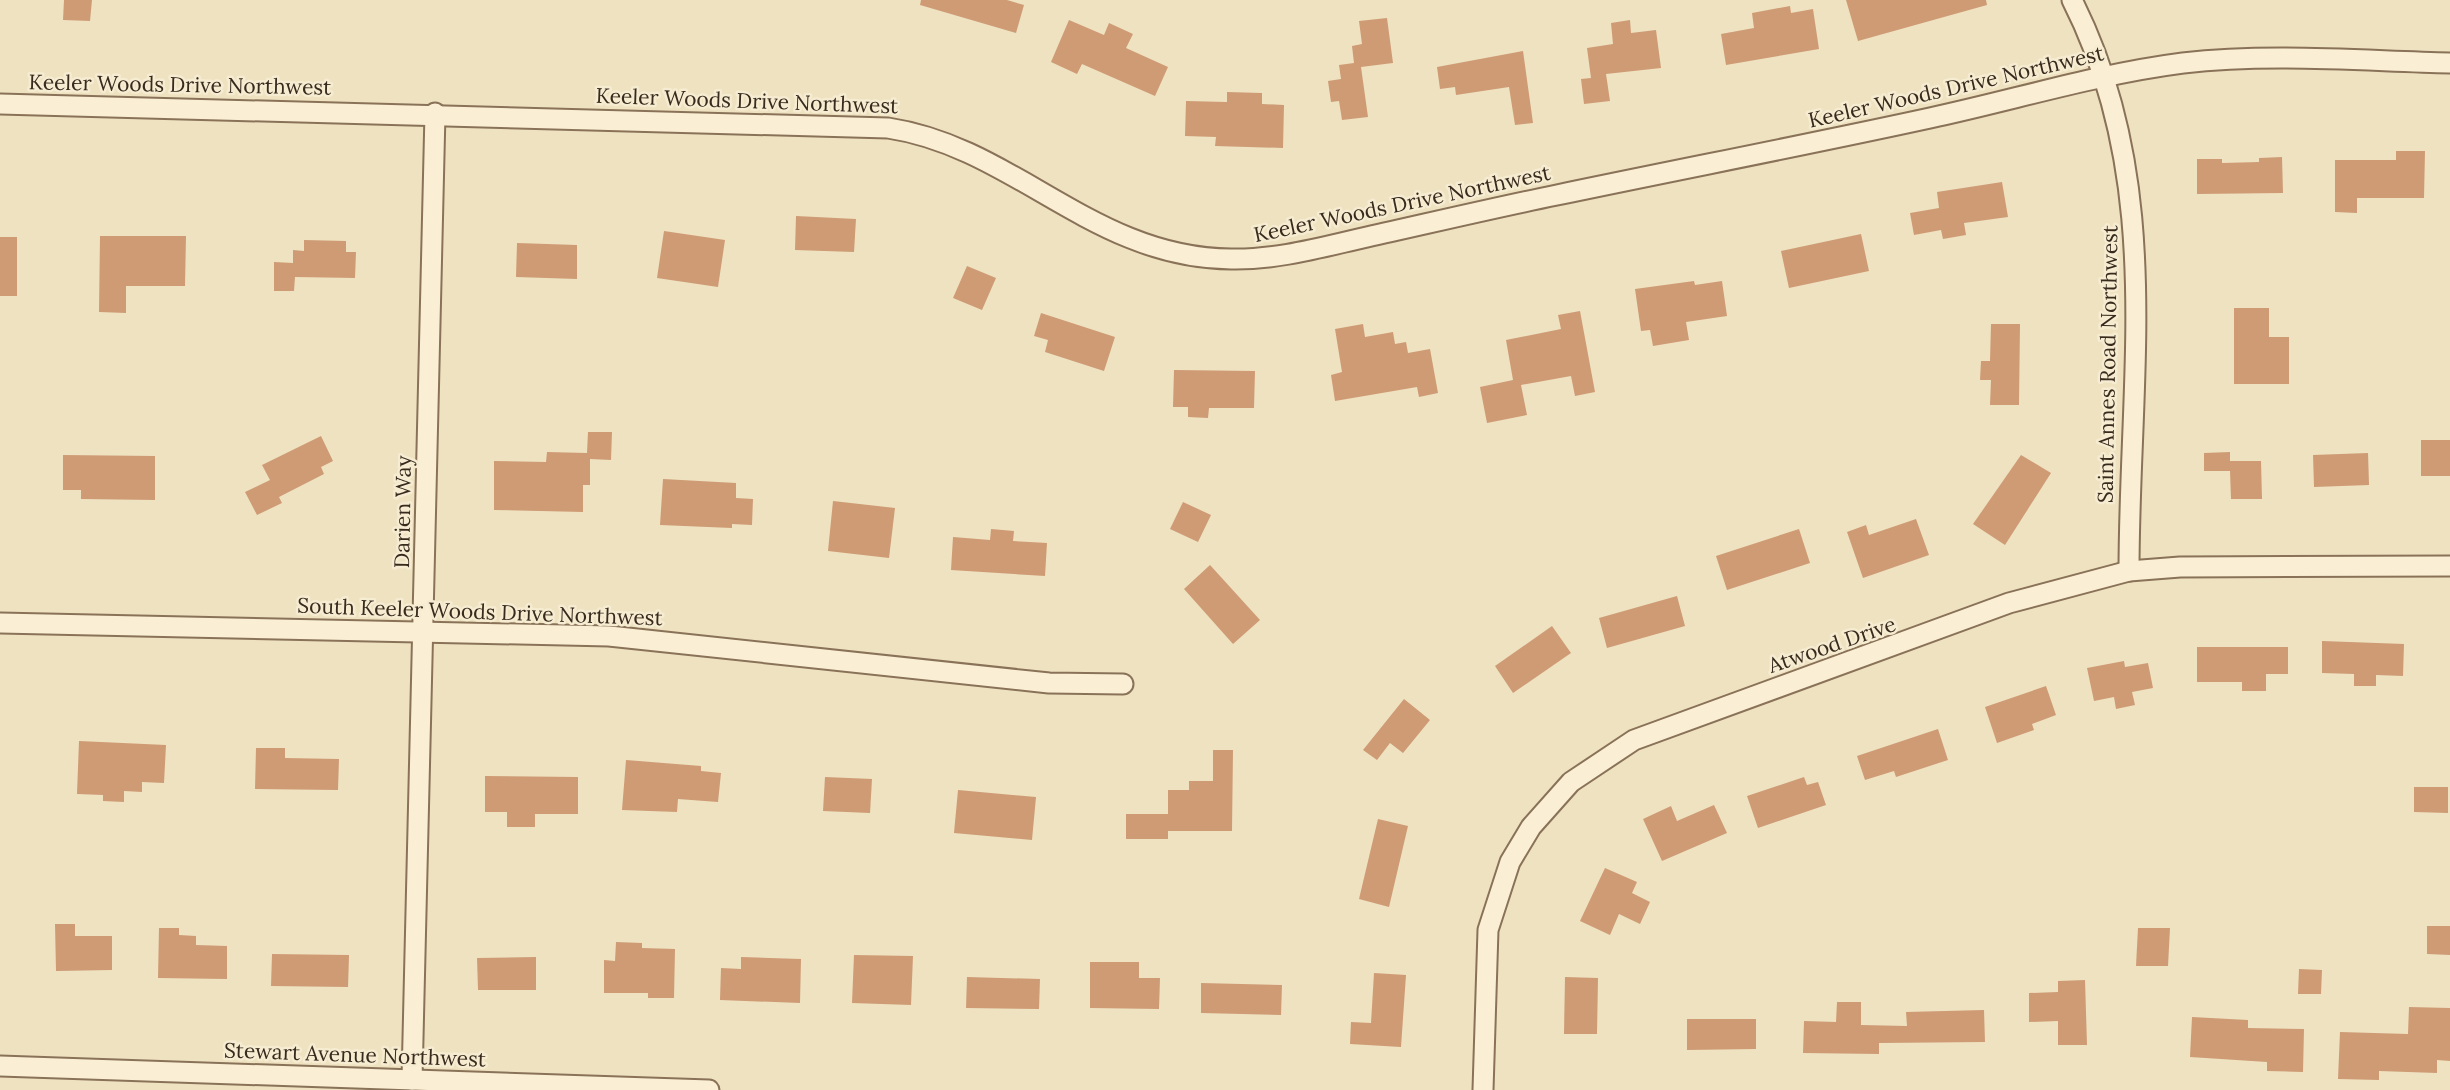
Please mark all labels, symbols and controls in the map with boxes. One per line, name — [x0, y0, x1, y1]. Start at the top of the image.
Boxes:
street label: Keeler Woods Drive Northwest — [1805, 39, 2107, 134]
street label: Keeler Woods Drive Northwest — [28, 68, 332, 101]
street label: Keeler Woods Drive Northwest — [595, 82, 900, 119]
street label: Keeler Woods Drive Northwest — [1251, 159, 1554, 248]
street label: Saint Annes Road Northwest — [2092, 224, 2123, 503]
street label: Darien Way — [388, 455, 417, 569]
street label: South Keeler Woods Drive Northwest — [297, 592, 664, 631]
street label: Atwood Drive — [1764, 610, 1899, 679]
street label: Stewart Avenue Northwest — [224, 1036, 487, 1073]

